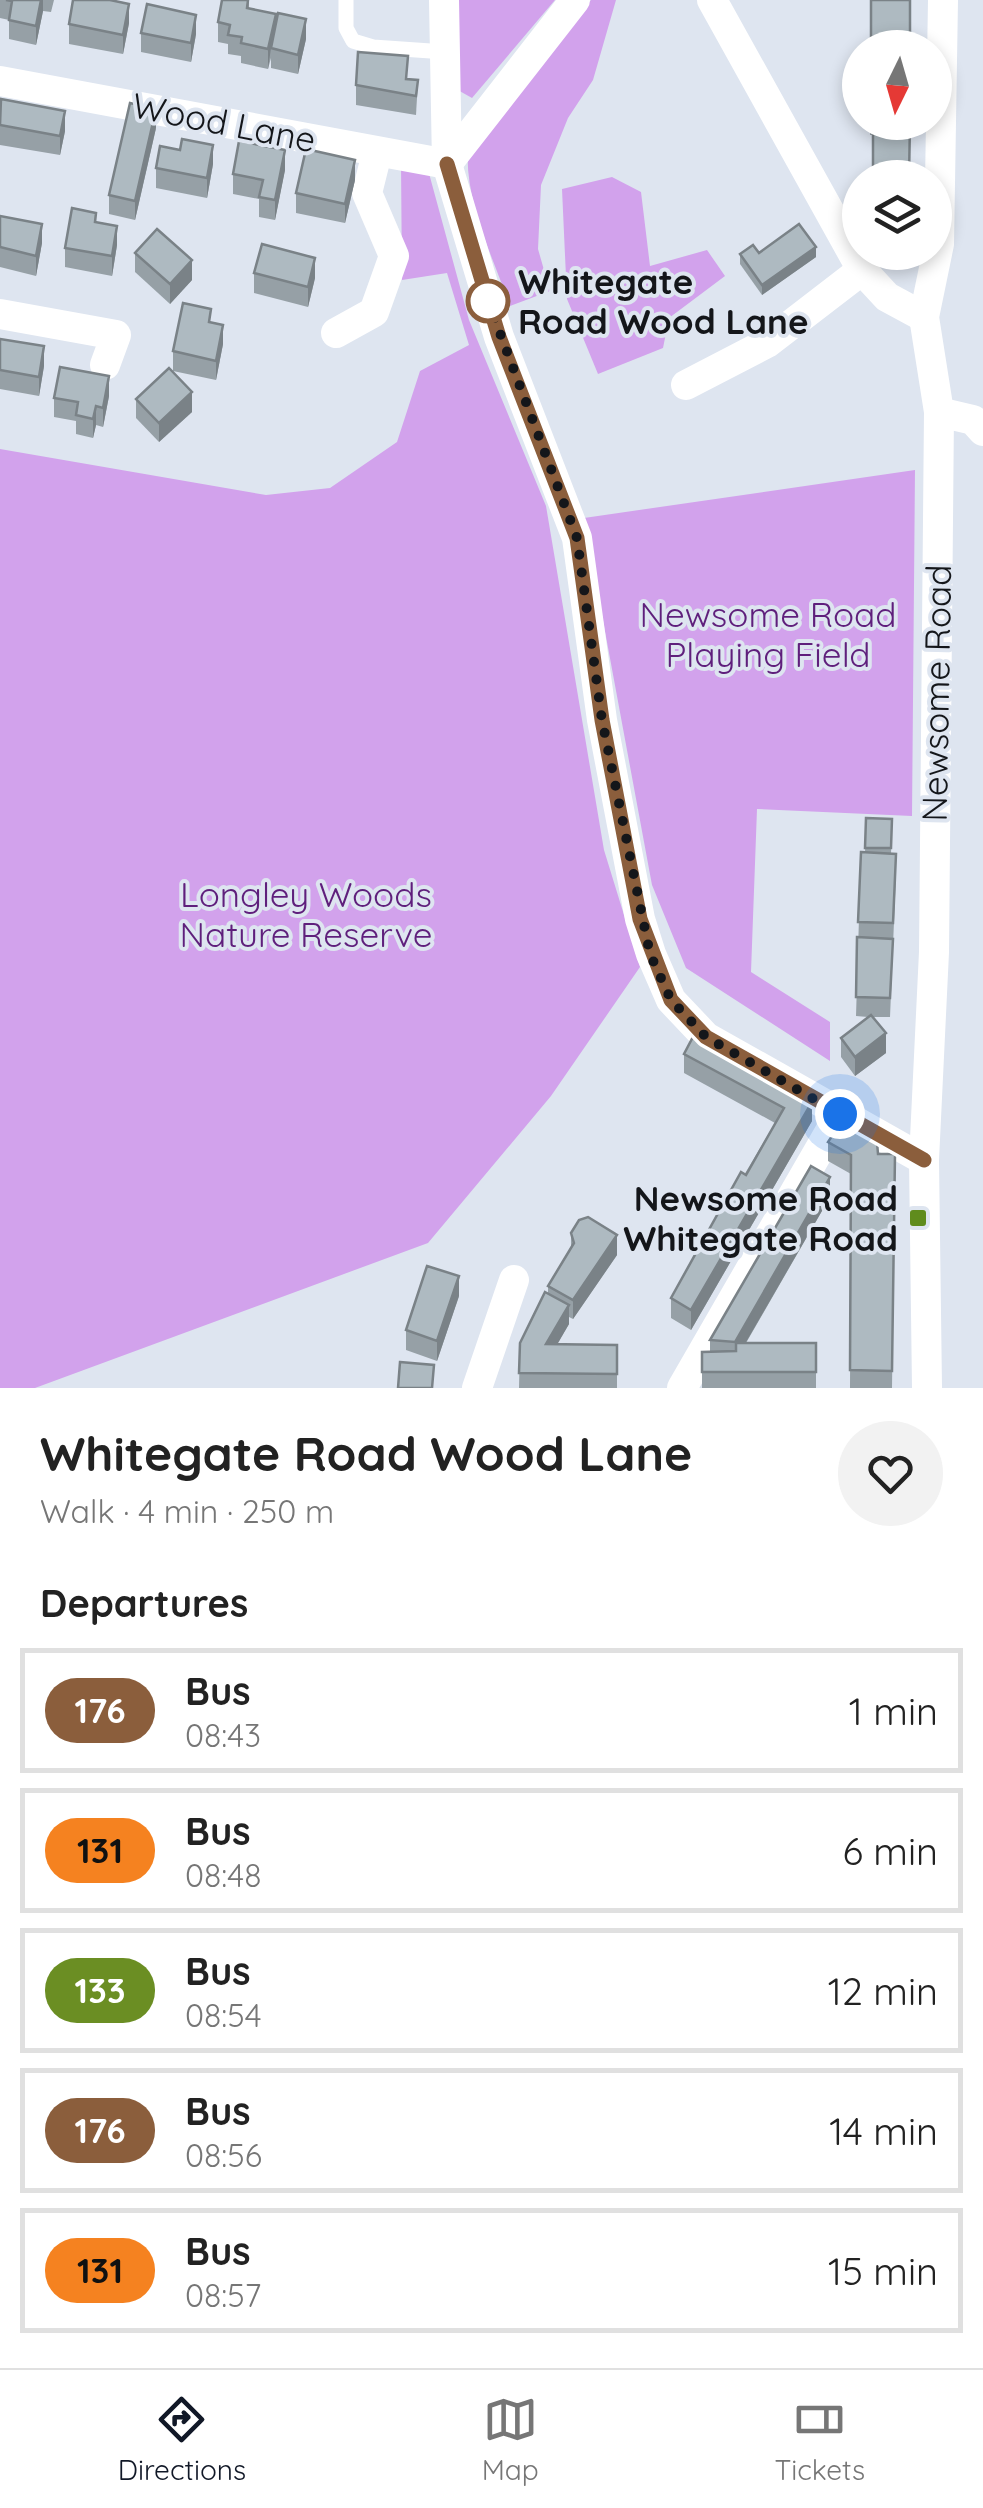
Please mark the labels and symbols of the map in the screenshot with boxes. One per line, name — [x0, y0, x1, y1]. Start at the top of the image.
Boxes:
north arrow — [842, 30, 952, 140]
street label: Wood Lane — [128, 83, 320, 161]
place label: Whitegate Road Wood Lane — [518, 259, 809, 343]
marker: Whitegate Road Wood Lane — [467, 280, 509, 322]
street label: Newsome Road — [912, 564, 960, 822]
park label: Newsome Road Playing Field — [639, 592, 897, 676]
park label: Longley Woods Nature Reserve — [179, 872, 433, 956]
your location — [815, 1089, 865, 1139]
place label: Newsome Road Whitegate Road — [623, 1176, 898, 1260]
marker: Newsome Road Whitegate Road — [907, 1207, 929, 1229]

